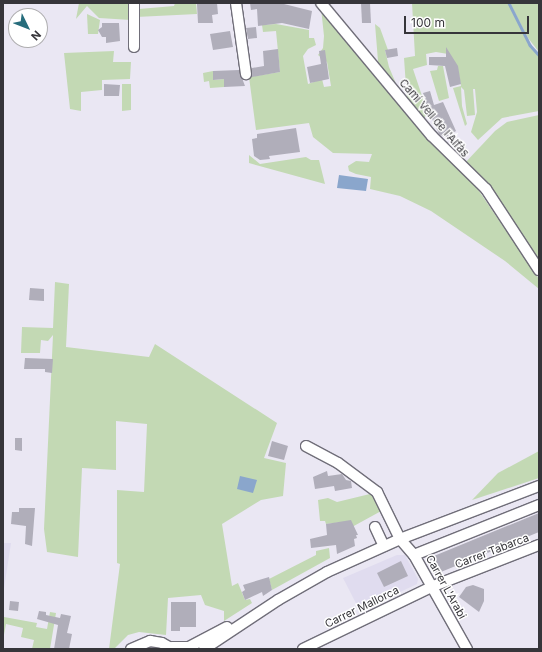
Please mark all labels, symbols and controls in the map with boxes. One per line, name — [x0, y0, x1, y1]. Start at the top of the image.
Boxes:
north arrow — [8, 8, 48, 48]
scale bar — [406, 8, 531, 34]
text: 100 m — [411, 15, 445, 30]
text: N — [28, 28, 44, 43]
street label: Camí Vell de l'Alfàs — [397, 76, 471, 160]
street label: Carrer Tabarca — [453, 531, 531, 571]
street label: Carrer L'Arabi — [423, 553, 469, 621]
street label: Carrer Mallorca — [323, 583, 401, 631]

